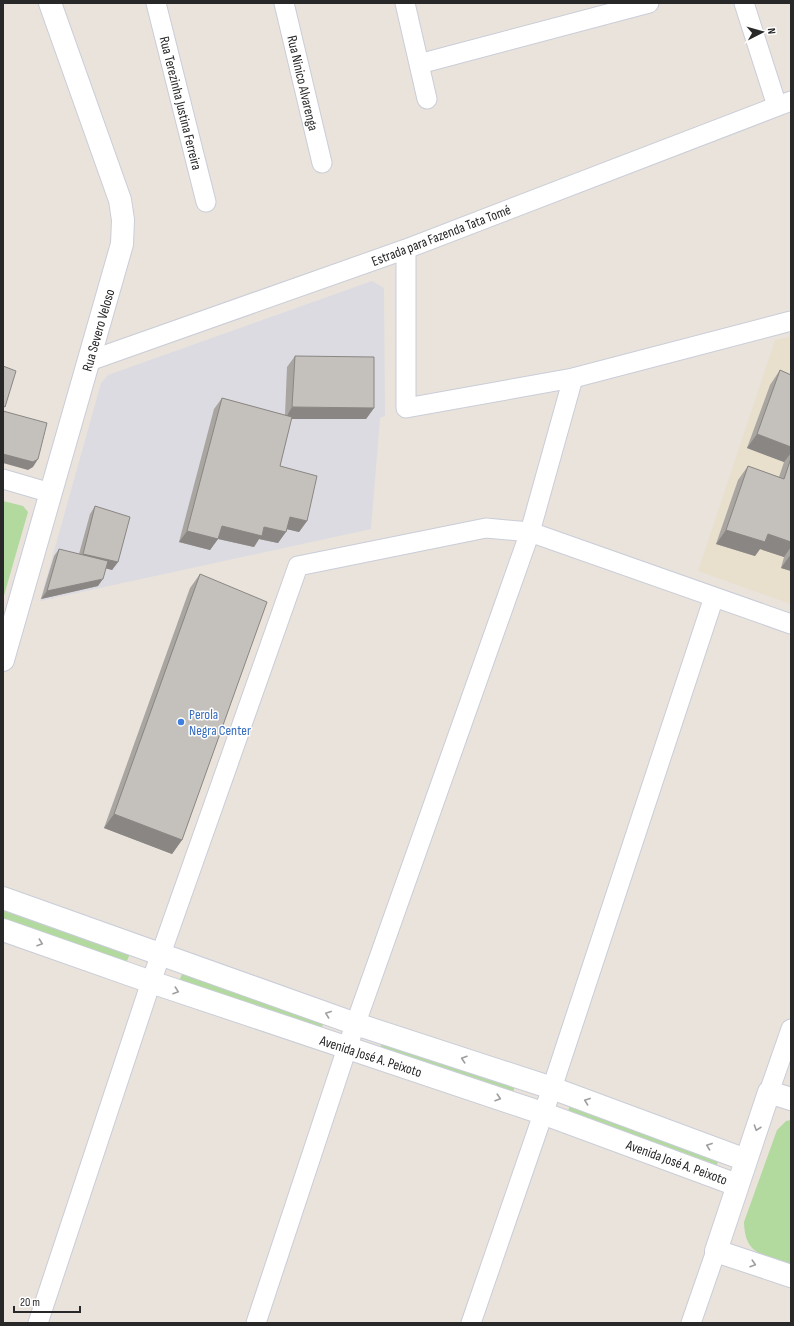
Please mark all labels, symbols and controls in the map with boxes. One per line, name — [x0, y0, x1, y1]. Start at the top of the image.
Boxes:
north arrow — [742, 12, 782, 52]
text: N — [765, 27, 778, 35]
street label: Rua Ninico Alvarenga — [283, 34, 322, 133]
street label: Rua Terezinha Justina Ferreira — [156, 35, 205, 172]
street label: Estrada para Fazenda Tata Tomé — [369, 201, 513, 270]
street label: Rua Severo Veloso — [79, 287, 118, 373]
place label: Perola Negra Center — [189, 706, 251, 739]
marker: Perola Negra Center — [176, 717, 186, 727]
one-way arrow — [36, 938, 43, 947]
one-way arrow — [172, 986, 179, 994]
one-way arrow — [324, 1010, 331, 1018]
street label: Avenida José A. Peixoto — [317, 1032, 424, 1081]
one-way arrow — [461, 1055, 468, 1064]
one-way arrow — [495, 1093, 502, 1102]
one-way arrow — [584, 1097, 591, 1106]
one-way arrow — [753, 1125, 761, 1132]
street label: Avenida José A. Peixoto — [623, 1136, 730, 1189]
one-way arrow — [706, 1142, 713, 1151]
one-way arrow — [749, 1259, 756, 1267]
scale bar — [14, 1288, 80, 1314]
text: 20 m — [20, 1295, 40, 1310]

